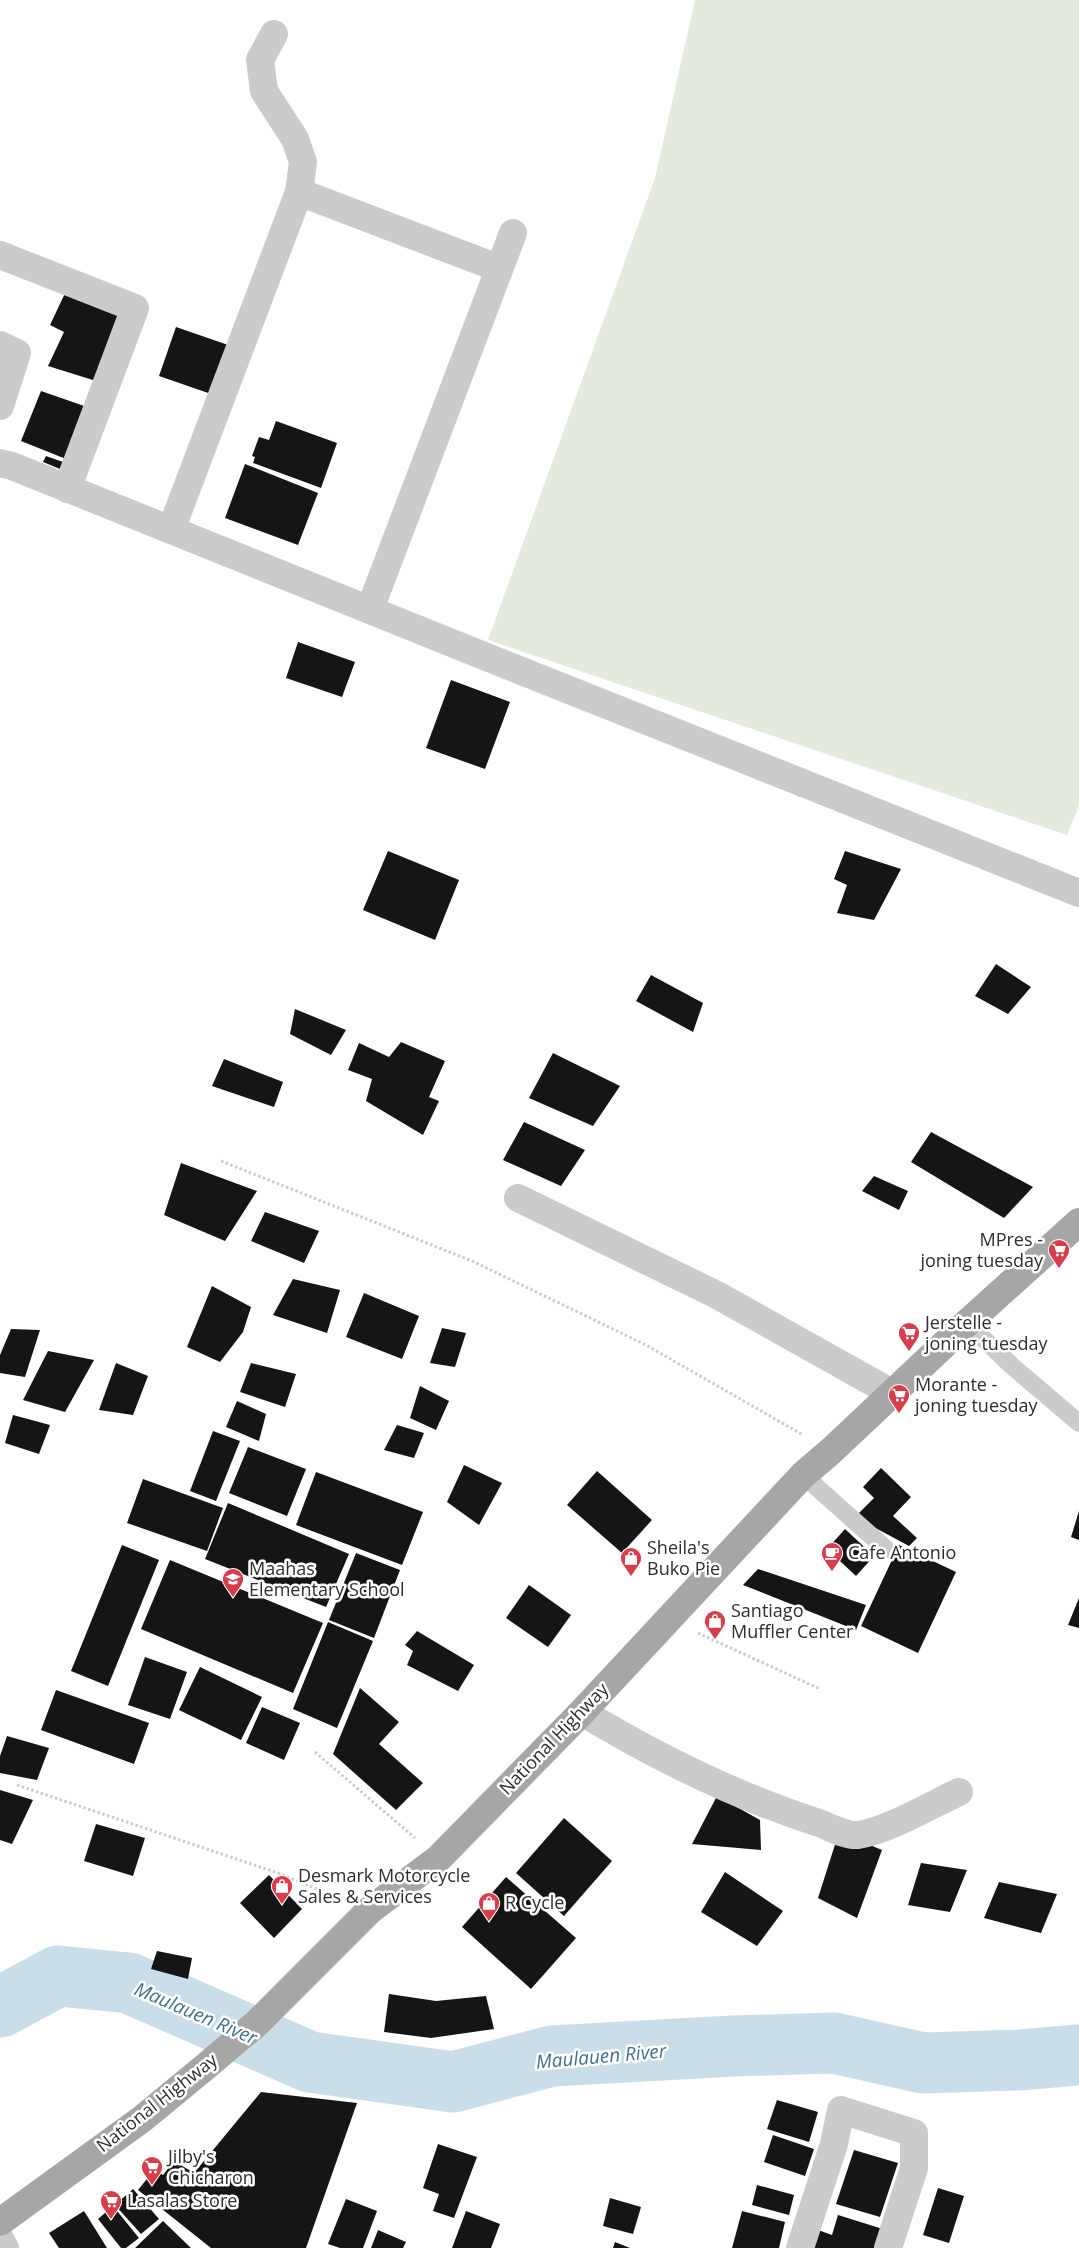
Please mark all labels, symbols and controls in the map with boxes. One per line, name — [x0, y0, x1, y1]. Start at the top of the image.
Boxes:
place label: MPres - joning tuesday — [919, 1227, 1044, 1272]
supermarket icon: MPres - joning tuesday — [1047, 1238, 1071, 1269]
place label: Jerstelle - joning tuesday — [923, 1310, 1049, 1355]
supermarket icon: Jerstelle - joning tuesday — [897, 1321, 921, 1352]
place label: Morante - joning tuesday — [914, 1372, 1039, 1417]
supermarket icon: Morante - joning tuesday — [887, 1383, 911, 1414]
place label: Sheila's Buko Pie — [647, 1535, 720, 1580]
place label: Cafe Antonio — [848, 1540, 956, 1564]
cafe icon: Cafe Antonio — [820, 1541, 844, 1572]
shop icon: Sheila's Buko Pie — [619, 1546, 643, 1577]
place label: Maahas Elementary School — [249, 1556, 405, 1601]
school or university icon: Maahas Elementary School — [221, 1567, 245, 1598]
place label: Santiago Muffler Center — [731, 1598, 854, 1643]
shop icon: Santiago Muffler Center — [703, 1609, 727, 1640]
street label: National Highway — [494, 1676, 614, 1800]
place label: Desmark Motorcycle Sales & Services — [298, 1863, 470, 1908]
shop icon: Desmark Motorcycle Sales & Services — [270, 1874, 294, 1905]
place label: R Cycle — [505, 1890, 564, 1914]
shop icon: R Cycle — [477, 1891, 501, 1922]
water label: Maulauen River — [131, 1975, 263, 2051]
water label: Maulauen River — [535, 2037, 669, 2075]
street label: National Highway — [91, 2047, 223, 2157]
place label: Jilby's Chicharon — [166, 2144, 254, 2189]
supermarket icon: Jilby's Chicharon — [140, 2155, 164, 2186]
place label: Lasalas Store — [127, 2188, 237, 2212]
supermarket icon: Lasalas Store — [99, 2189, 123, 2220]

